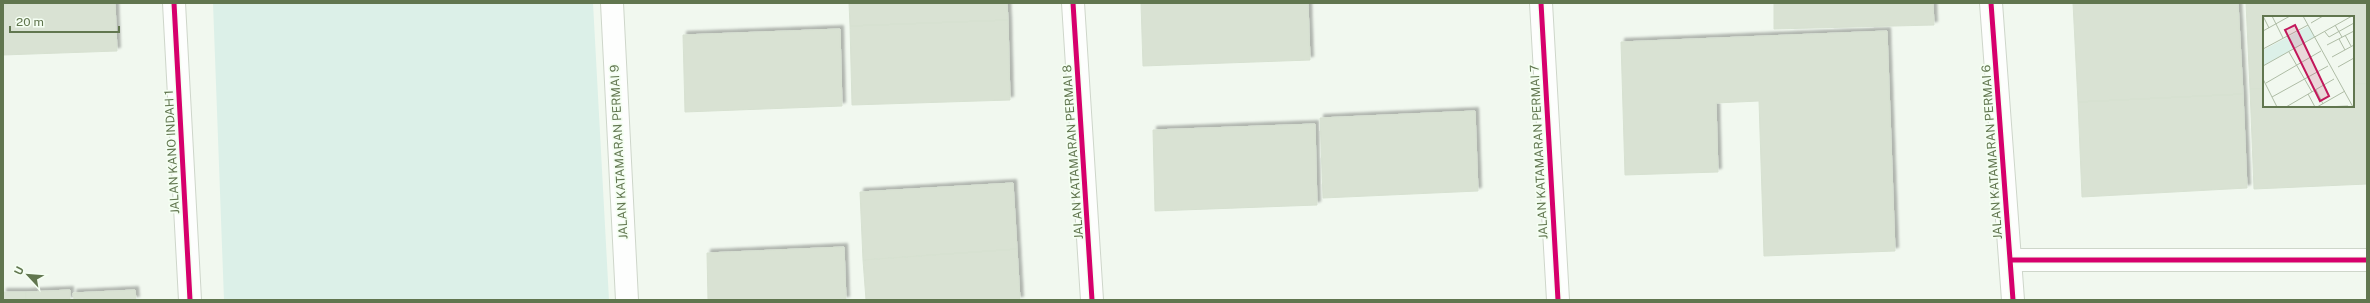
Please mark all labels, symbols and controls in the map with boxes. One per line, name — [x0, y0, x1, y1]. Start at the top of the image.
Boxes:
scale bar — [10, 8, 119, 34]
text: 20 m — [16, 15, 44, 29]
inset map — [2263, 16, 2354, 107]
street label: JALAN KATAMARAN PERMAI 9 — [607, 64, 631, 240]
street label: JALAN KATAMARAN PERMAI 8 — [1060, 64, 1086, 240]
street label: JALAN KATAMARAN PERMAI 6 — [1979, 64, 2005, 240]
street label: JALAN KATAMARAN PERMAI 7 — [1527, 65, 1551, 239]
street label: JALAN KANO INDAH 1 — [162, 90, 182, 214]
north arrow — [8, 255, 48, 295]
text: U — [12, 264, 26, 277]

